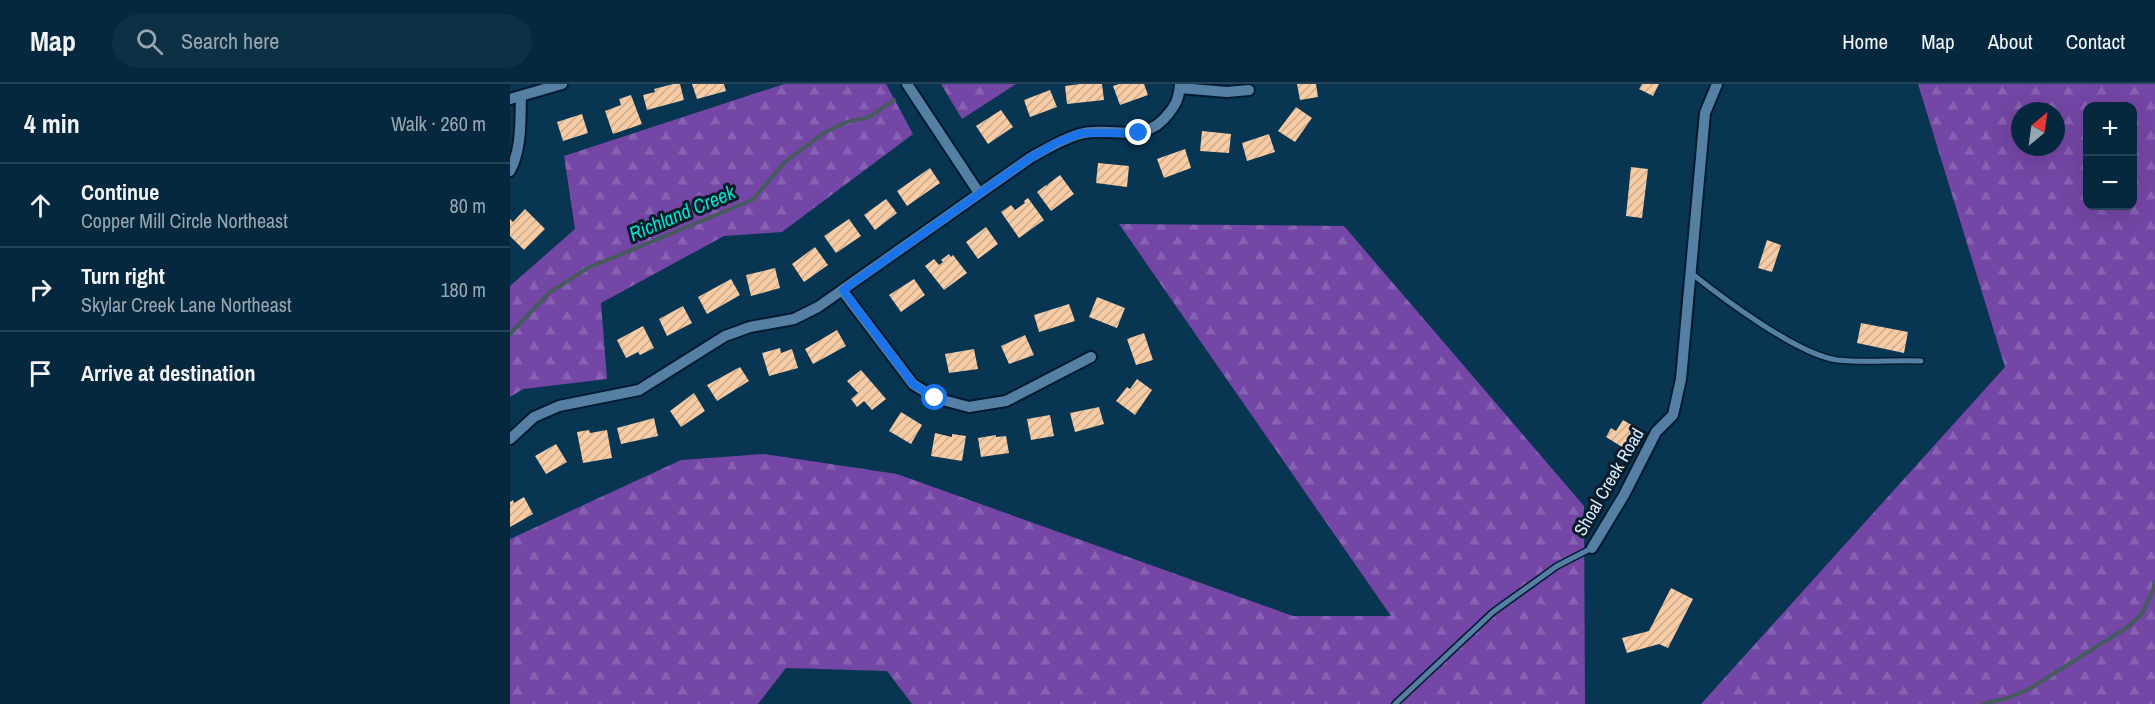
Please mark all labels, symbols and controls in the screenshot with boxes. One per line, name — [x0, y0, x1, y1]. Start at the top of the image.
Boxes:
search box — [112, 14, 532, 68]
text: Map — [30, 22, 76, 60]
icon: search — [133, 25, 166, 58]
text: Search here — [181, 26, 279, 56]
text: Home — [1842, 27, 1888, 56]
text: Map — [1921, 27, 1955, 56]
text: About — [1988, 27, 2033, 56]
text: Contact — [2066, 27, 2125, 56]
north arrow — [2011, 102, 2065, 156]
map controls — [2083, 102, 2137, 210]
button: + — [2083, 102, 2137, 156]
text: 4 min — [24, 106, 80, 141]
text: Walk · 260 m — [391, 110, 486, 137]
route end — [1125, 119, 1151, 145]
button: − — [2083, 156, 2137, 210]
text: Continue — [81, 177, 159, 207]
water label: Richland Creek — [625, 178, 740, 247]
icon: ahead — [24, 189, 57, 222]
text: 80 m — [450, 192, 486, 219]
text: Copper Mill Circle Northeast — [81, 207, 288, 234]
text: Turn right — [81, 261, 165, 291]
icon: right — [24, 273, 57, 306]
text: 180 m — [440, 276, 486, 303]
text: Skylar Creek Lane Northeast — [81, 291, 292, 318]
icon: arrive — [24, 357, 57, 390]
text: Arrive at destination — [81, 358, 255, 388]
route start — [921, 384, 947, 410]
street label: Shoal Creek Road — [1568, 423, 1650, 540]

